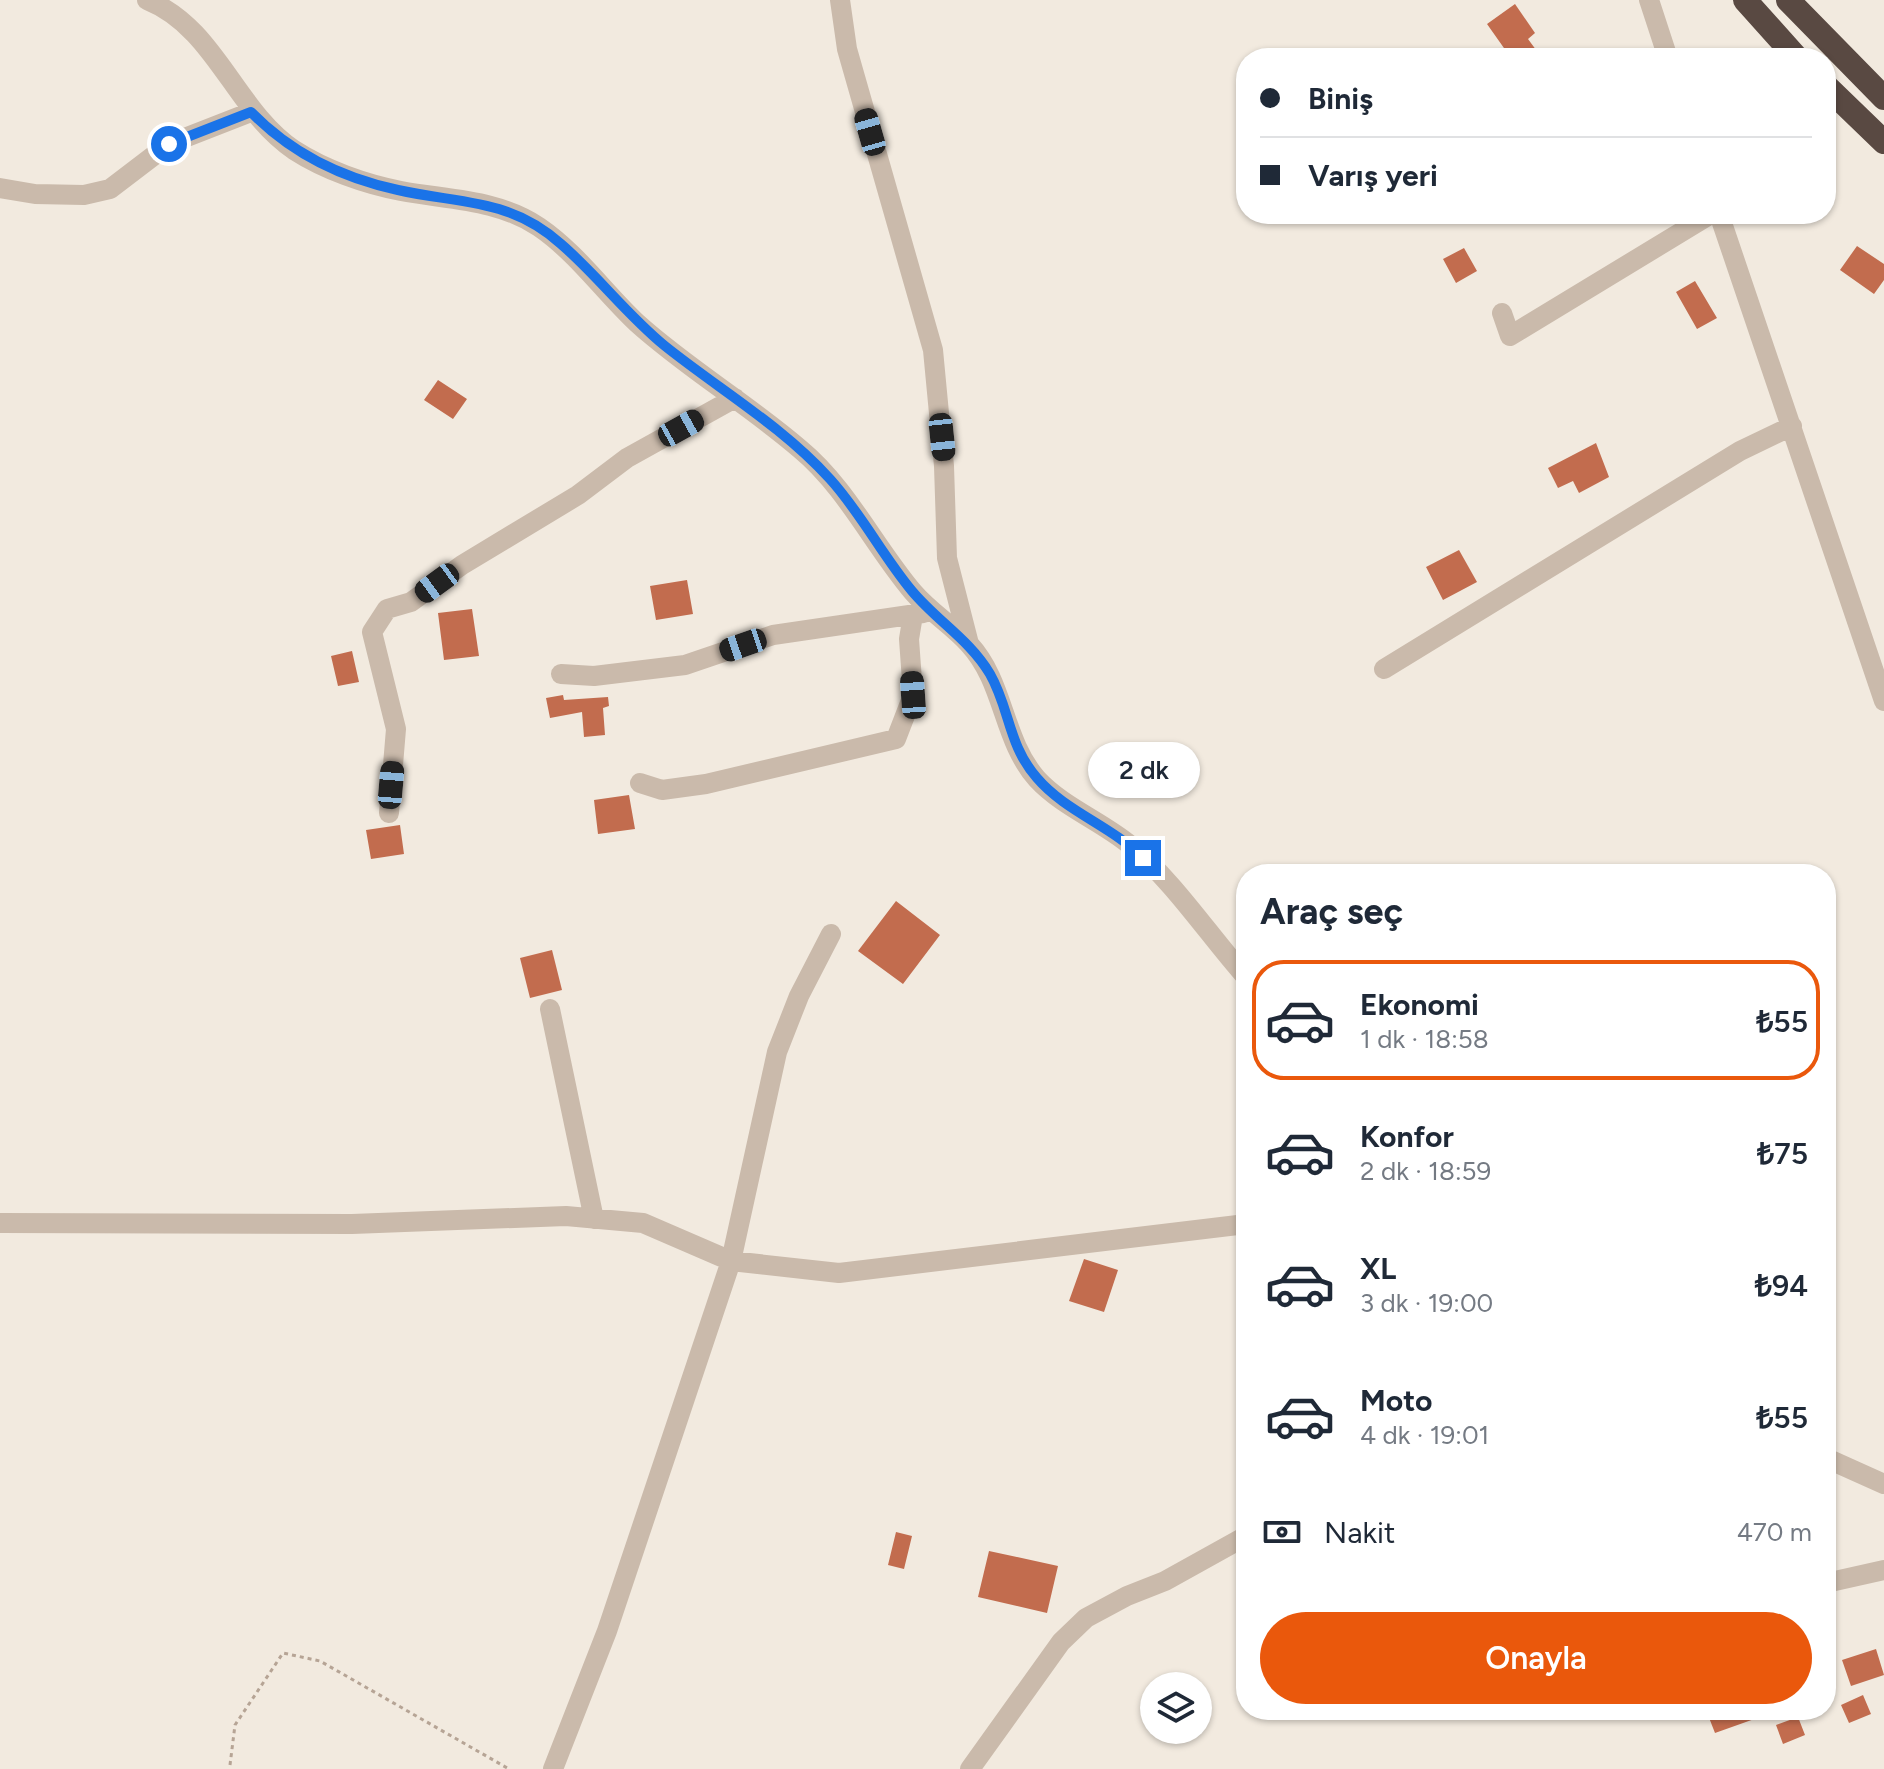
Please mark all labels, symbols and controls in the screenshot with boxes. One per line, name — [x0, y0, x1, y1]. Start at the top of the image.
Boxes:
text: Biniş — [1308, 80, 1374, 117]
car — [852, 106, 888, 158]
route start — [151, 126, 187, 162]
text: Varış yeri — [1308, 157, 1438, 194]
car — [654, 406, 708, 450]
car — [928, 412, 956, 462]
car — [411, 559, 463, 607]
car — [716, 626, 770, 664]
car — [899, 670, 927, 720]
callout: 2 dk — [1087, 742, 1199, 798]
text: 2 dk — [1119, 754, 1169, 786]
car — [377, 760, 405, 810]
route end — [1125, 840, 1161, 876]
text: Araç seç — [1260, 890, 1403, 933]
icon: car — [1264, 984, 1336, 1056]
text: Ekonomi — [1360, 986, 1479, 1023]
text: ₺55 — [1756, 1003, 1808, 1040]
text: 1 dk · 18:58 — [1360, 1023, 1489, 1055]
icon: car — [1264, 1116, 1336, 1188]
text: Konfor — [1360, 1118, 1454, 1155]
text: ₺75 — [1757, 1135, 1808, 1172]
text: 2 dk · 18:59 — [1360, 1155, 1491, 1187]
icon: car — [1264, 1248, 1336, 1320]
text: XL — [1360, 1250, 1396, 1287]
text: ₺94 — [1755, 1267, 1808, 1304]
text: 3 dk · 19:00 — [1360, 1287, 1493, 1319]
icon: car — [1264, 1380, 1336, 1452]
text: Moto — [1360, 1382, 1432, 1419]
text: ₺55 — [1756, 1399, 1808, 1436]
text: 4 dk · 19:01 — [1360, 1419, 1489, 1451]
icon: cash — [1260, 1510, 1304, 1554]
text: Nakit — [1324, 1514, 1395, 1551]
text: 470 m — [1737, 1516, 1812, 1548]
button: Onayla — [1260, 1612, 1812, 1704]
map controls — [1140, 1672, 1212, 1744]
button: layers — [1140, 1672, 1212, 1744]

